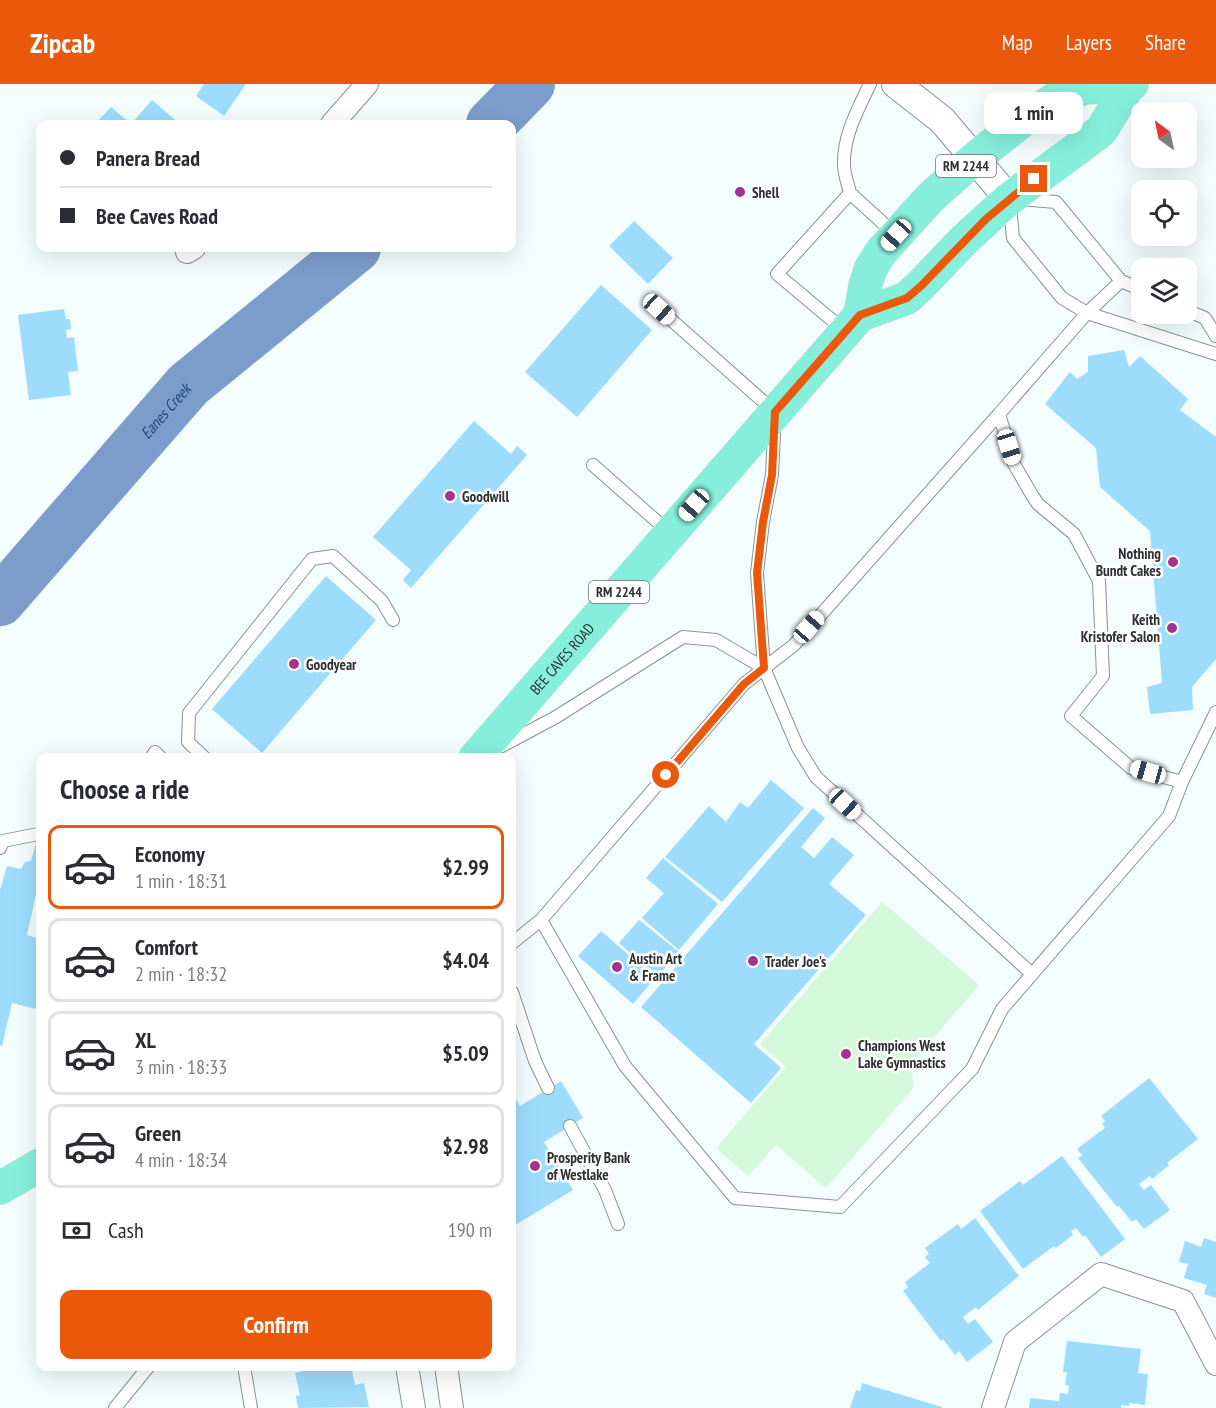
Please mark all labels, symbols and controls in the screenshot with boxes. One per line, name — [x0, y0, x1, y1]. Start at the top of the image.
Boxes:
text: Zipcab — [30, 24, 95, 61]
text: Map — [1002, 29, 1033, 56]
text: Layers — [1066, 29, 1112, 56]
text: Share — [1145, 29, 1186, 56]
callout: 1 min — [984, 92, 1084, 134]
text: 1 min — [1013, 100, 1054, 126]
north arrow — [1131, 102, 1197, 168]
map controls — [1131, 102, 1197, 324]
text: Panera Bread — [96, 144, 200, 172]
road number: RM 2244 — [936, 155, 996, 177]
route end — [1020, 165, 1047, 192]
button: locate — [1131, 180, 1197, 246]
place label: Shell — [752, 183, 779, 202]
marker: Shell — [733, 185, 747, 199]
text: Bee Caves Road — [96, 202, 218, 230]
car — [877, 216, 915, 254]
button: layers — [1131, 258, 1197, 324]
car — [640, 290, 678, 328]
water label: Eanes Creek — [136, 378, 196, 443]
car — [995, 427, 1023, 467]
car — [675, 486, 713, 524]
place label: Goodwill — [462, 487, 510, 506]
marker: Goodwill — [443, 489, 457, 503]
place label: Nothing Bundt Cakes — [1096, 544, 1161, 580]
marker: Nothing Bundt Cakes — [1166, 555, 1180, 569]
road number: RM 2244 — [589, 581, 649, 603]
car — [790, 608, 828, 646]
place label: Keith Kristofer Salon — [1081, 610, 1160, 646]
street label: BEE CAVES ROAD — [525, 619, 598, 698]
marker: Keith Kristofer Salon — [1165, 621, 1179, 635]
place label: Goodyear — [306, 655, 357, 674]
marker: Goodyear — [287, 657, 301, 671]
car — [1128, 758, 1168, 786]
route start — [652, 761, 679, 788]
text: Choose a ride — [60, 772, 189, 806]
car — [826, 785, 864, 823]
icon: car — [63, 840, 117, 894]
text: Economy — [135, 840, 205, 868]
text: $2.99 — [442, 853, 489, 881]
text: 1 min · 18:31 — [135, 868, 227, 894]
icon: car — [63, 933, 117, 987]
text: Comfort — [135, 933, 198, 961]
text: $4.04 — [442, 946, 489, 974]
place label: Austin Art & Frame — [628, 949, 683, 985]
place label: Trader Joe's — [765, 952, 826, 971]
marker: Trader Joe's — [746, 954, 760, 968]
marker: Austin Art & Frame — [610, 960, 624, 974]
text: 2 min · 18:32 — [135, 961, 227, 987]
icon: car — [63, 1026, 117, 1080]
text: XL — [135, 1026, 156, 1054]
place label: Champions West Lake Gymnastics — [858, 1036, 946, 1072]
text: $5.09 — [442, 1039, 489, 1067]
marker: Champions West Lake Gymnastics — [839, 1047, 853, 1061]
text: 3 min · 18:33 — [135, 1054, 227, 1080]
icon: car — [63, 1119, 117, 1173]
text: Green — [135, 1119, 181, 1147]
text: $2.98 — [442, 1132, 489, 1160]
text: 4 min · 18:34 — [135, 1147, 227, 1173]
place label: Prosperity Bank of Westlake — [547, 1148, 631, 1184]
marker: Prosperity Bank of Westlake — [528, 1159, 542, 1173]
icon: cash — [60, 1214, 93, 1247]
text: Cash — [108, 1216, 144, 1244]
text: 190 m — [448, 1217, 492, 1243]
button: Confirm — [60, 1290, 492, 1359]

